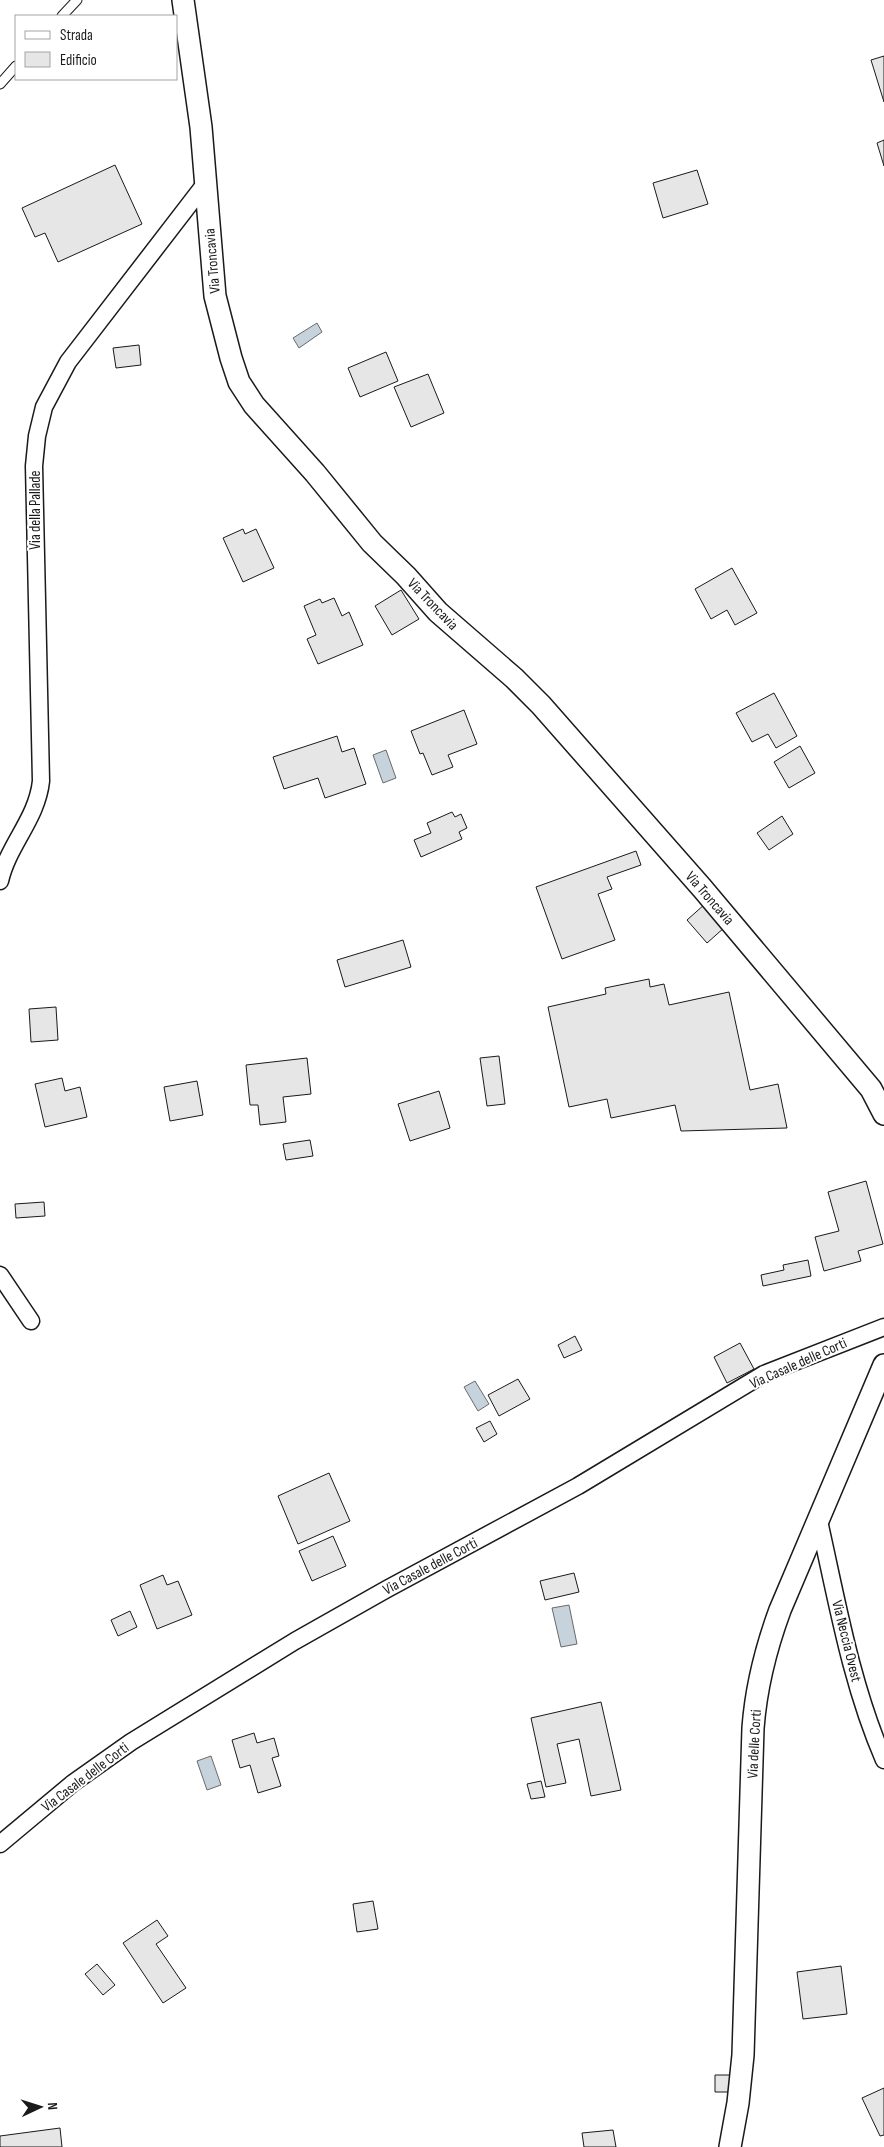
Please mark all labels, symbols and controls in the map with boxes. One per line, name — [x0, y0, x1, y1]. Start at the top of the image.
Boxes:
legend — [15, 15, 178, 80]
text: Strada — [60, 26, 93, 45]
text: Edificio — [60, 51, 97, 70]
street label: Via Troncavia — [200, 227, 225, 294]
street label: Via della Pallade — [26, 470, 45, 550]
street label: Via Troncavia — [403, 574, 462, 635]
street label: Via Troncavia — [681, 867, 738, 929]
street label: Via Casale delle Corti — [747, 1333, 850, 1393]
street label: Via Casale delle Corti — [380, 1533, 481, 1599]
street label: Via Neccia Ovest — [827, 1598, 866, 1684]
street label: Via delle Corti — [743, 1709, 766, 1779]
street label: Via Casale delle Corti — [38, 1738, 133, 1816]
north arrow — [15, 2082, 65, 2132]
text: N — [44, 2102, 61, 2110]

